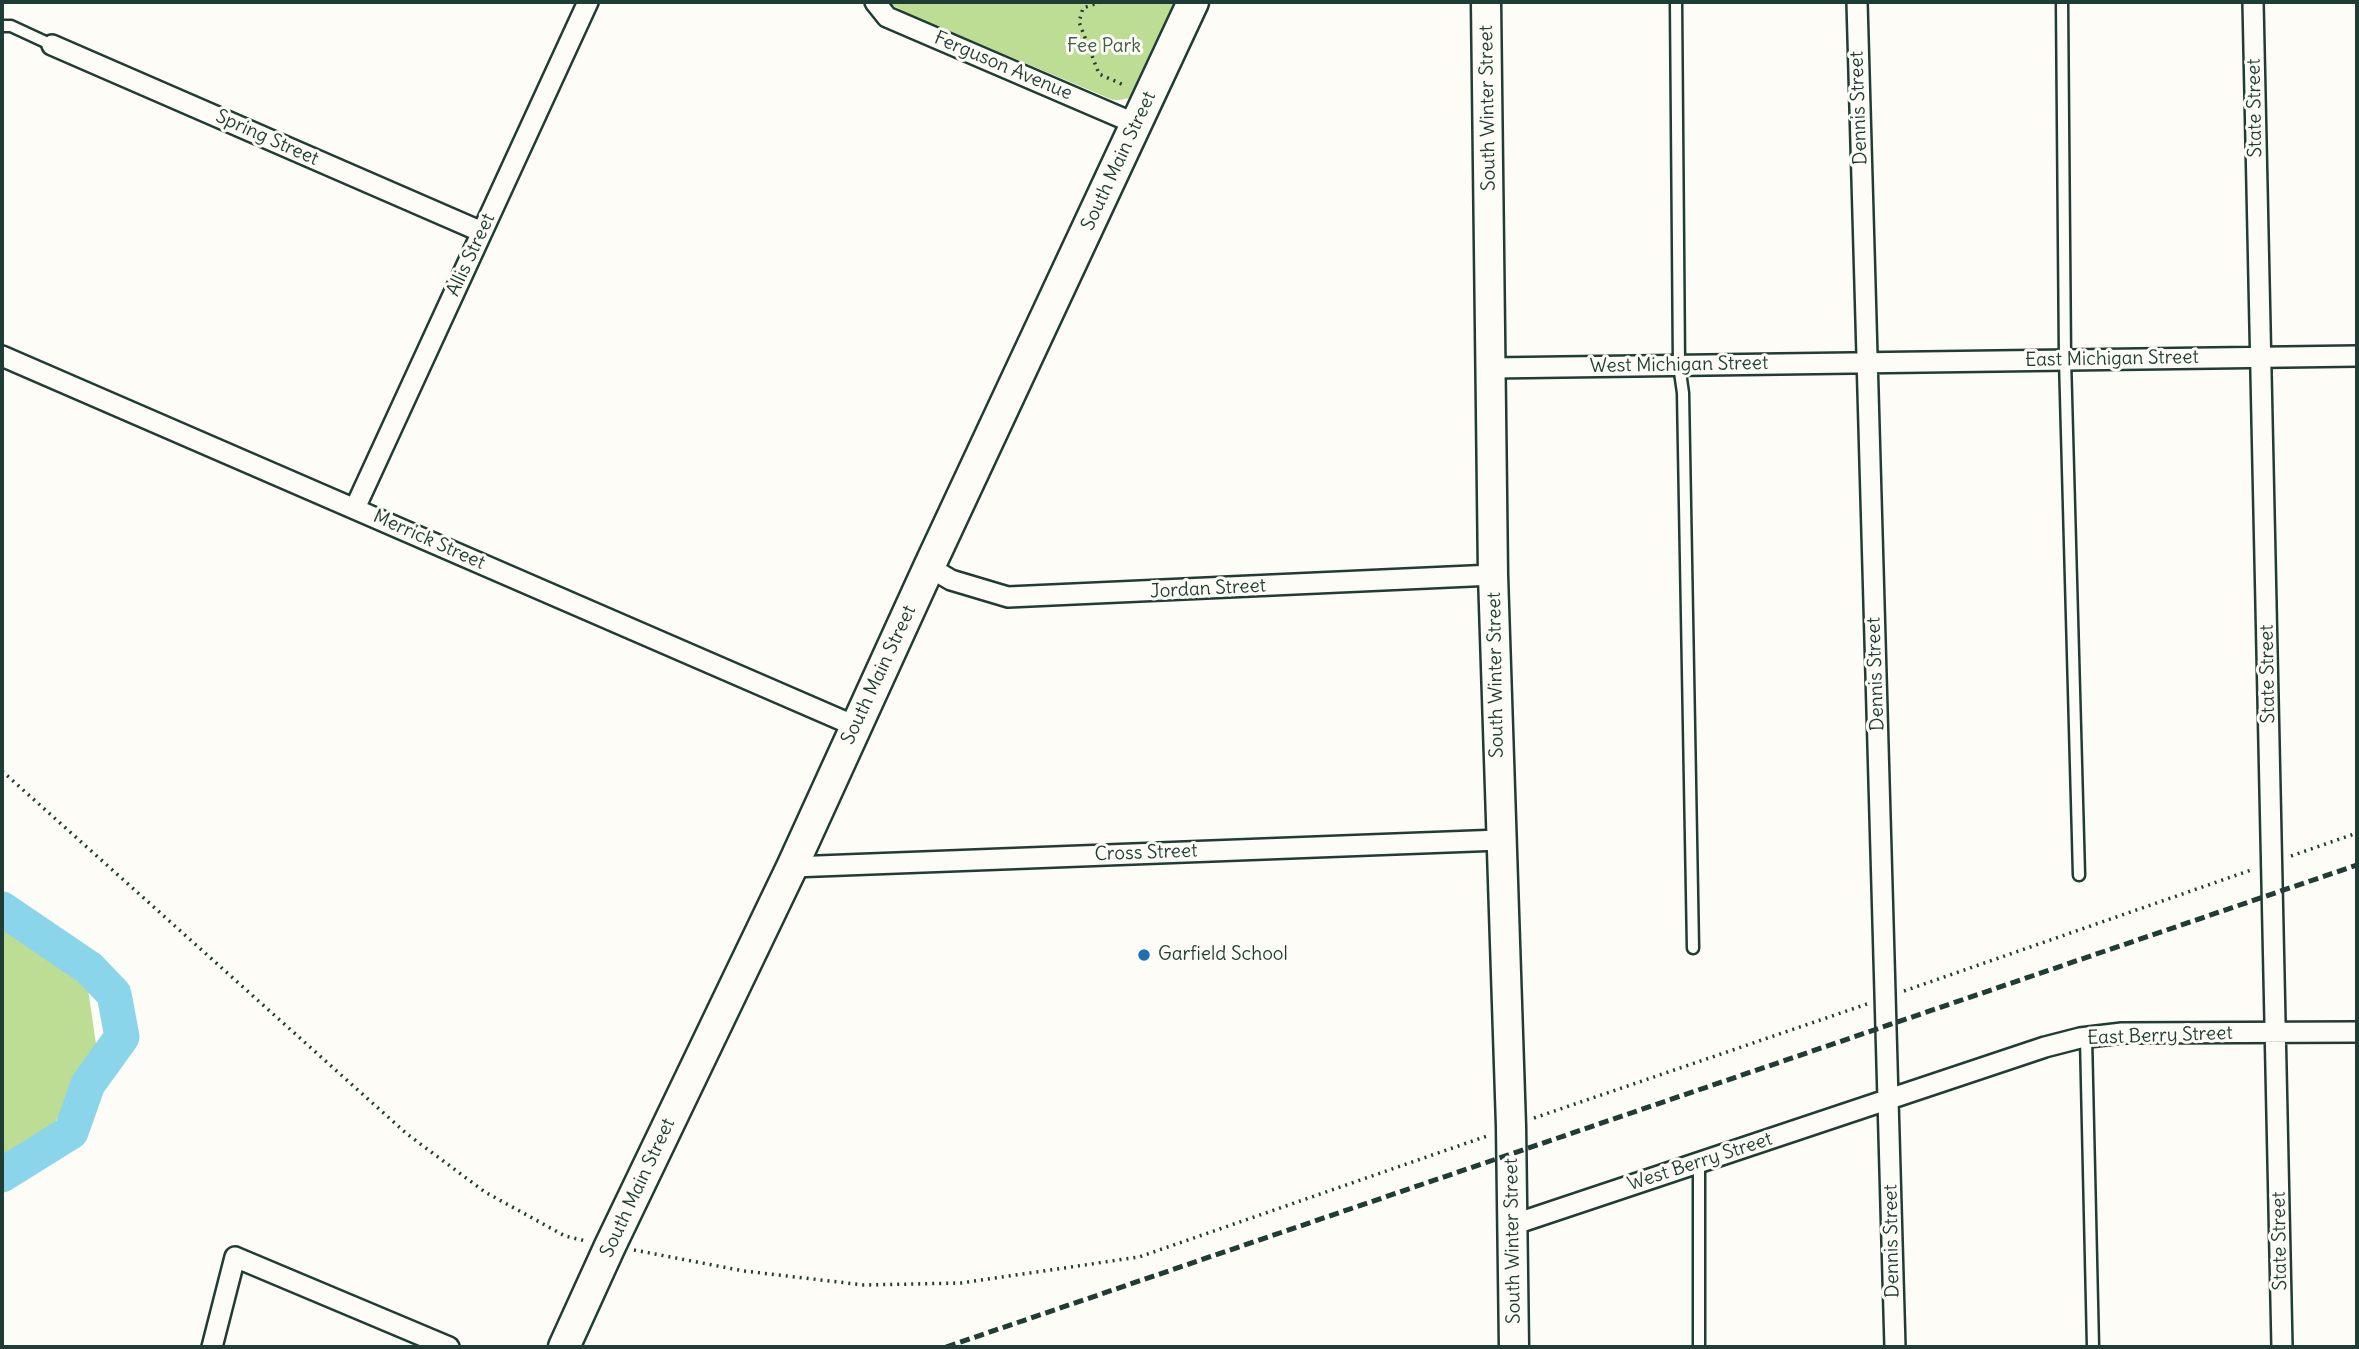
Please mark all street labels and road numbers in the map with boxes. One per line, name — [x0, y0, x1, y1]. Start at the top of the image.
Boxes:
street label: South Winter Street — [1475, 25, 1501, 191]
street label: Ferguson Avenue — [931, 27, 1075, 105]
street label: Dennis Street — [1846, 51, 1872, 165]
street label: State Street — [2243, 58, 2267, 158]
street label: South Main Street — [1077, 88, 1161, 234]
street label: Spring Street — [212, 105, 322, 171]
street label: Allis Street — [442, 210, 500, 300]
street label: East Michigan Street — [2025, 346, 2199, 372]
street label: West Michigan Street — [1590, 352, 1768, 378]
street label: Merrick Street — [370, 505, 488, 575]
street label: Jordan Street — [1149, 575, 1267, 603]
street label: South Winter Street — [1483, 592, 1509, 758]
street label: South Main Street — [837, 602, 921, 748]
street label: Dennis Street — [1863, 617, 1889, 731]
street label: State Street — [2256, 624, 2280, 724]
street label: Cross Street — [1094, 840, 1198, 866]
street label: East Berry Street — [2087, 1022, 2233, 1050]
street label: South Main Street — [596, 1115, 680, 1261]
street label: West Berry Street — [1625, 1128, 1775, 1196]
street label: South Winter Street — [1500, 1158, 1526, 1324]
street label: Dennis Street — [1880, 1184, 1904, 1298]
street label: State Street — [2268, 1191, 2292, 1291]

